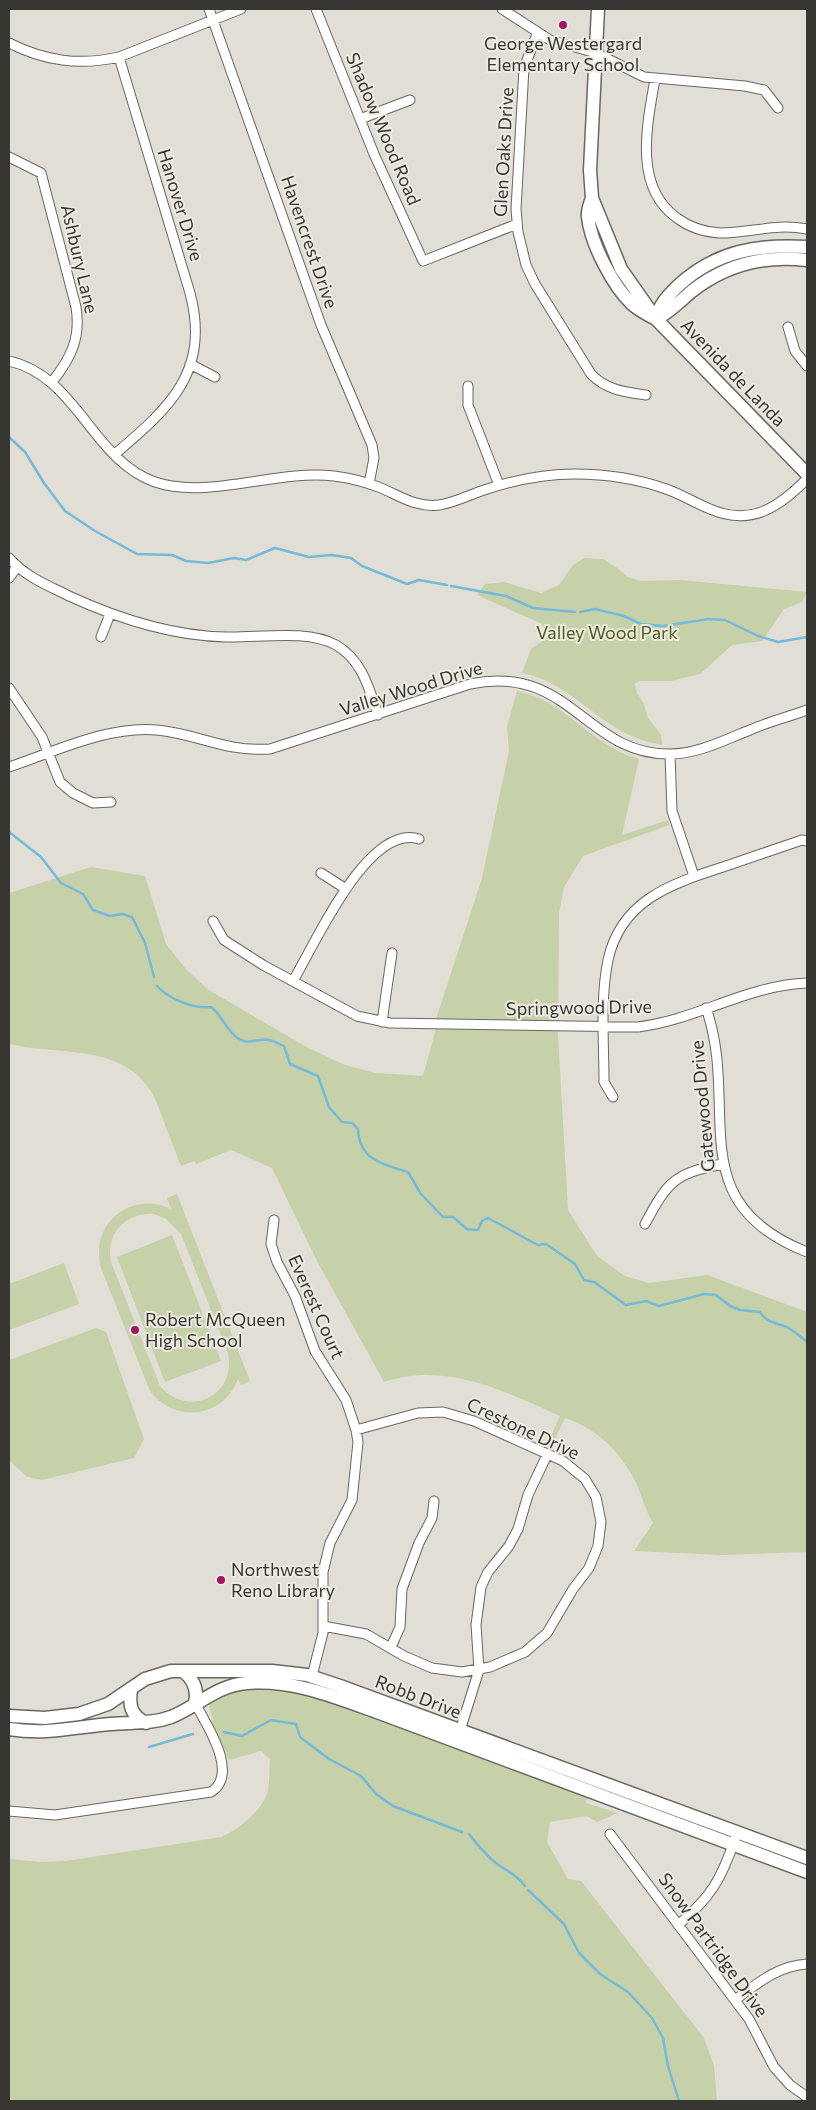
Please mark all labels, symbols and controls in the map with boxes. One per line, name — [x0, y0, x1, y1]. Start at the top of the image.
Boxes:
marker: George Westergard Elementary School — [557, 19, 569, 31]
place label: George Westergard Elementary School — [484, 32, 642, 75]
street label: Shadow Wood Road — [342, 49, 426, 208]
street label: Glen Oaks Drive — [489, 86, 517, 217]
street label: Hanover Drive — [153, 146, 208, 263]
street label: Havencrest Drive — [277, 172, 343, 311]
street label: Ashbury Lane — [57, 202, 103, 315]
street label: Avenida de Landa — [677, 314, 791, 431]
park label: Valley Wood Park — [536, 621, 678, 643]
street label: Valley Wood Drive — [337, 656, 485, 720]
street label: Springwood Drive — [506, 995, 652, 1019]
street label: Gatewood Drive — [685, 1039, 719, 1173]
street label: Everest Court — [284, 1251, 350, 1362]
place label: Robert McQueen High School — [145, 1308, 286, 1351]
marker: Robert McQueen High School — [129, 1324, 141, 1336]
street label: Crestone Drive — [464, 1392, 583, 1464]
place label: Northwest Reno Library — [231, 1558, 335, 1601]
marker: Northwest Reno Library — [215, 1574, 227, 1586]
street label: Robb Drive — [372, 1670, 465, 1723]
street label: Snow Partridge Drive — [654, 1868, 773, 2021]

